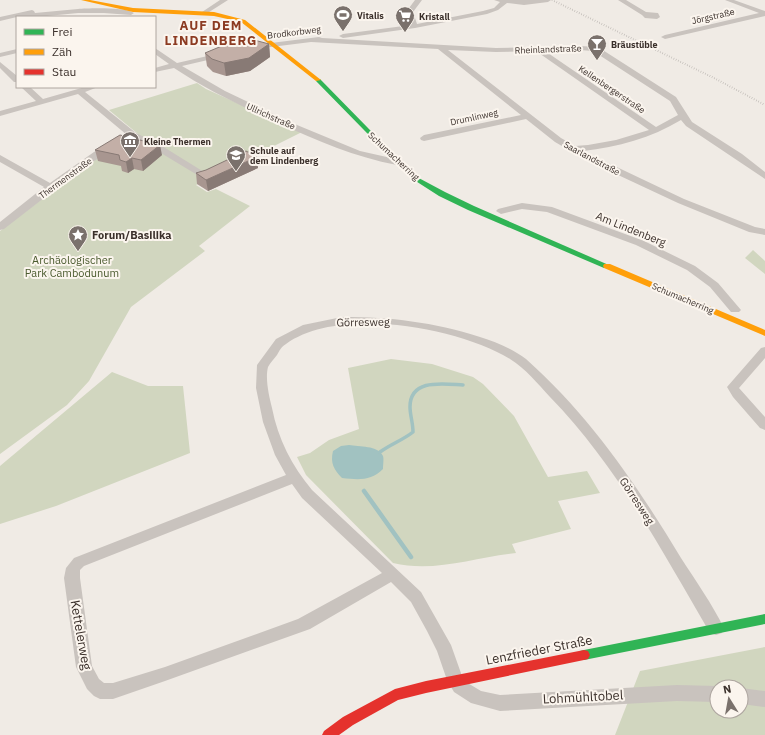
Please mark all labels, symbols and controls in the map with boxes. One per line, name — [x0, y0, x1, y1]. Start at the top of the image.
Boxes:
sports icon: Vitalis — [332, 4, 354, 32]
supermarket icon: Kristall — [394, 5, 416, 33]
street label: Jörgstraße — [690, 6, 736, 26]
place label: Vitalis — [357, 10, 384, 21]
place label: Kristall — [419, 11, 450, 22]
legend — [16, 16, 156, 88]
district label: AUF DEM LINDENBERG — [165, 17, 257, 49]
street label: Brodkorbweg — [266, 23, 322, 41]
text: Frei — [52, 24, 72, 39]
bar icon: Bräustüble — [586, 33, 608, 61]
place label: Bräustüble — [611, 39, 658, 50]
street label: Rheinlandstraße — [514, 42, 582, 56]
text: Zäh — [52, 44, 72, 59]
street label: Kellenbergerstraße — [577, 63, 647, 115]
text: Stau — [52, 64, 76, 79]
street label: Ullrichstraße — [245, 100, 297, 132]
street label: Drumlinweg — [449, 107, 499, 127]
street label: Schumacherring — [366, 129, 422, 183]
museum icon: Kleine Thermen — [119, 130, 141, 158]
place label: Kleine Thermen — [144, 136, 211, 147]
street label: Saarlandstraße — [562, 139, 622, 177]
school or university icon: Schule auf dem Lindenberg — [225, 144, 247, 172]
place label: Schule auf dem Lindenberg — [250, 145, 318, 166]
street label: Thermenstraße — [36, 155, 94, 201]
street label: Am Lindenberg — [594, 209, 668, 250]
place icon: Forum/Basilika — [67, 224, 89, 252]
place label: Forum/Basilika — [92, 228, 172, 242]
park label: Archäologischer Park Cambodunum — [25, 253, 119, 280]
street label: Schumacherring — [650, 280, 716, 316]
street label: Görresweg — [336, 315, 390, 329]
street label: Görresweg — [617, 475, 658, 527]
street label: Kettelerweg — [67, 599, 96, 671]
street label: Lenzfrieder Straße — [484, 631, 594, 669]
north arrow — [709, 679, 749, 719]
text: N — [722, 682, 732, 697]
street label: Lohmühltobel — [542, 686, 624, 708]

